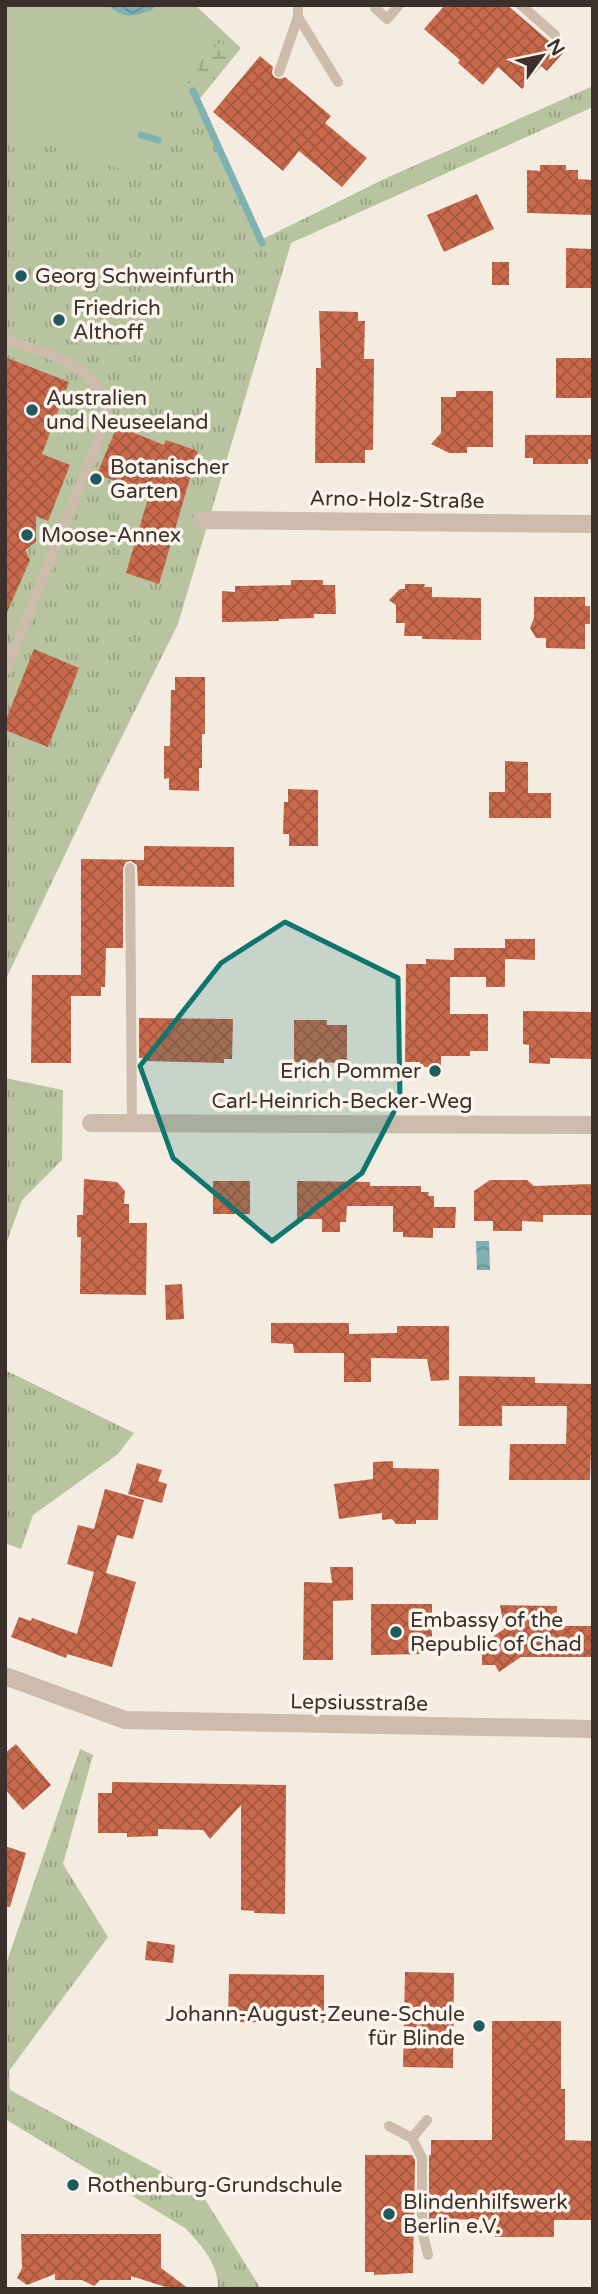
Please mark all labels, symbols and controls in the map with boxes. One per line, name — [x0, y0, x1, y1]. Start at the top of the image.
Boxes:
north arrow — [507, 21, 577, 91]
text: N — [542, 35, 569, 60]
place label: Georg Schweinfurth — [35, 264, 235, 289]
marker: Georg Schweinfurth — [13, 268, 29, 284]
place label: Friedrich Althoff — [73, 296, 161, 345]
marker: Friedrich Althoff — [51, 312, 67, 328]
place label: Australien und Neuseeland — [46, 386, 208, 435]
marker: Australien und Neuseeland — [24, 402, 40, 418]
place label: Botanischer Garten — [110, 455, 229, 504]
marker: Botanischer Garten — [88, 471, 104, 487]
street label: Arno-Holz-Straße — [309, 486, 485, 514]
place label: Moose-Annex — [41, 523, 181, 548]
marker: Moose-Annex — [19, 527, 35, 543]
place label: Erich Pommer — [280, 1059, 421, 1084]
marker: Erich Pommer — [427, 1063, 443, 1079]
street label: Carl-Heinrich-Becker-Weg — [212, 1089, 472, 1114]
place label: Embassy of the Republic of Chad — [410, 1608, 582, 1657]
marker: Embassy of the Republic of Chad — [388, 1624, 404, 1640]
street label: Lepsiusstraße — [290, 1689, 428, 1717]
place label: Johann-August-Zeune-Schule für Blinde — [166, 2002, 465, 2051]
marker: Johann-August-Zeune-Schule für Blinde — [471, 2018, 487, 2034]
place label: Rothenburg-Grundschule — [87, 2173, 342, 2198]
marker: Rothenburg-Grundschule — [65, 2177, 81, 2193]
place label: Blindenhilfswerk Berlin e.V. — [403, 2190, 568, 2239]
marker: Blindenhilfswerk Berlin e.V. — [381, 2206, 397, 2222]

